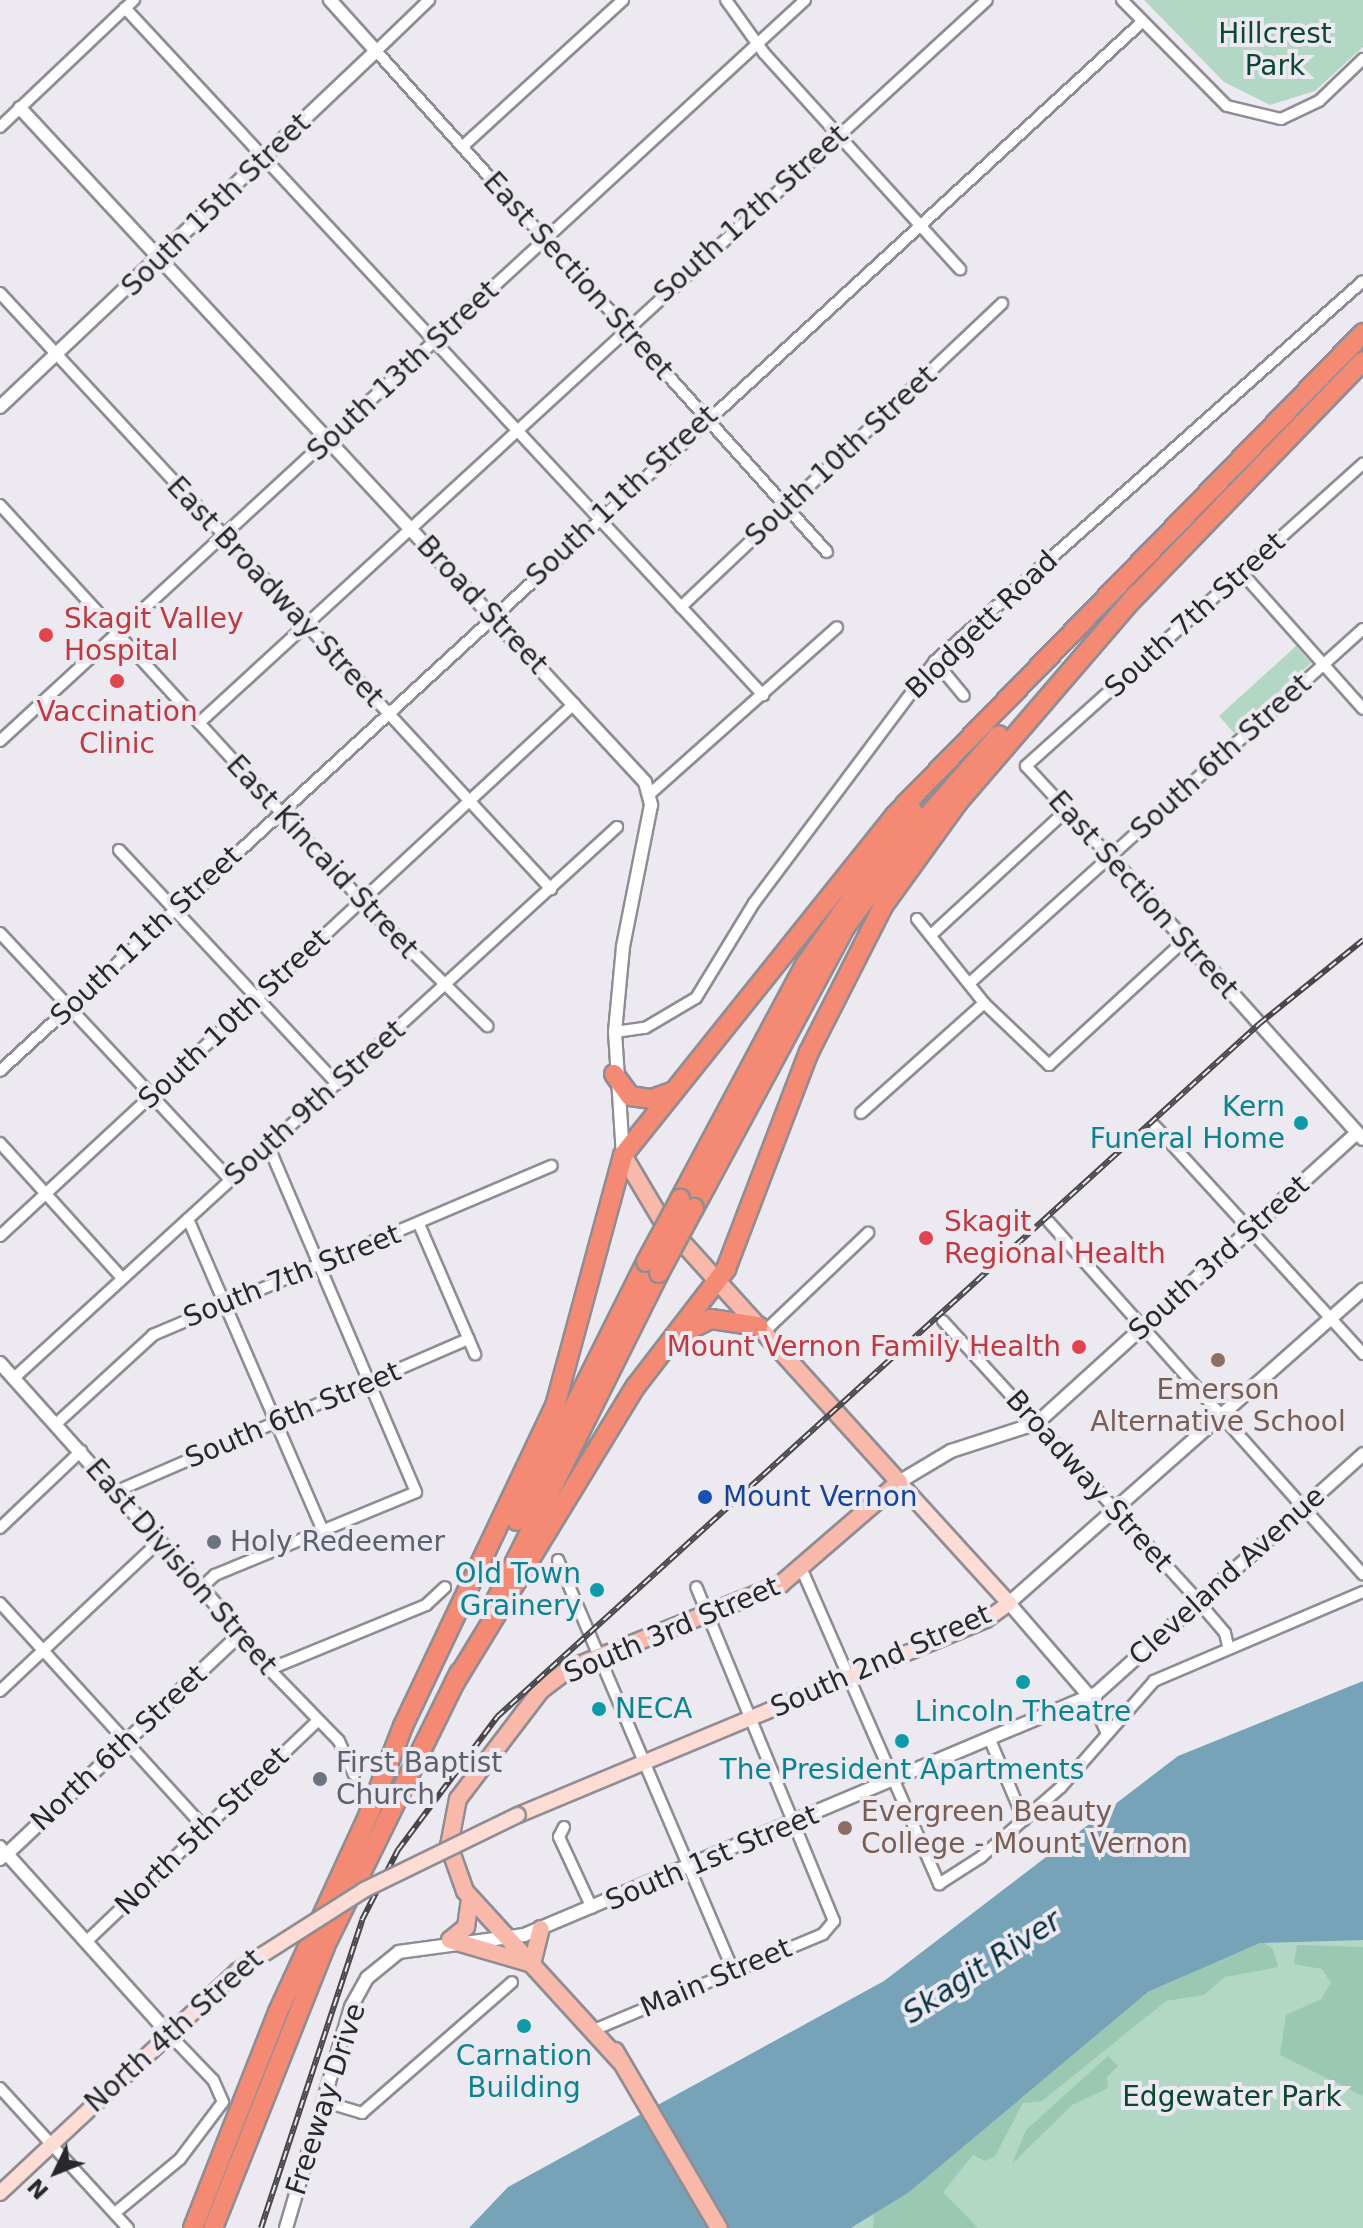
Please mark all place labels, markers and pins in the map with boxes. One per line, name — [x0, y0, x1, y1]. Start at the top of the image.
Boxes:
place label: Skagit Valley Hospital — [64, 602, 244, 668]
marker: Skagit Valley Hospital — [35, 624, 57, 646]
marker: Vaccination Clinic — [106, 670, 128, 692]
place label: Vaccination Clinic — [36, 695, 198, 761]
place label: Kern Funeral Home — [1090, 1090, 1285, 1156]
marker: Kern Funeral Home — [1292, 1114, 1310, 1132]
place label: Skagit Regional Health — [944, 1205, 1166, 1271]
marker: Skagit Regional Health — [915, 1227, 937, 1249]
place label: Mount Vernon Family Health — [667, 1330, 1061, 1364]
marker: Mount Vernon Family Health — [1068, 1336, 1090, 1358]
marker: Emerson Alternative School — [1209, 1351, 1227, 1369]
place label: Emerson Alternative School — [1090, 1373, 1346, 1439]
place label: Mount Vernon — [723, 1480, 918, 1514]
marker: Mount Vernon — [694, 1486, 716, 1508]
place label: Holy Redeemer — [230, 1525, 445, 1559]
marker: Holy Redeemer — [205, 1533, 223, 1551]
place label: Old Town Grainery — [454, 1557, 581, 1623]
marker: Old Town Grainery — [588, 1581, 606, 1599]
marker: Lincoln Theatre — [1014, 1673, 1032, 1691]
place label: NECA — [615, 1692, 692, 1726]
place label: Lincoln Theatre — [915, 1695, 1131, 1729]
marker: NECA — [590, 1700, 608, 1718]
marker: The President Apartments — [893, 1732, 911, 1750]
place label: First Baptist Church — [336, 1746, 502, 1812]
place label: The President Apartments — [720, 1753, 1084, 1787]
marker: First Baptist Church — [311, 1770, 329, 1788]
place label: Evergreen Beauty College - Mount Vernon — [861, 1795, 1188, 1861]
marker: Evergreen Beauty College - Mount Vernon — [836, 1819, 854, 1837]
marker: Carnation Building — [515, 2017, 533, 2035]
place label: Carnation Building — [456, 2039, 592, 2105]

